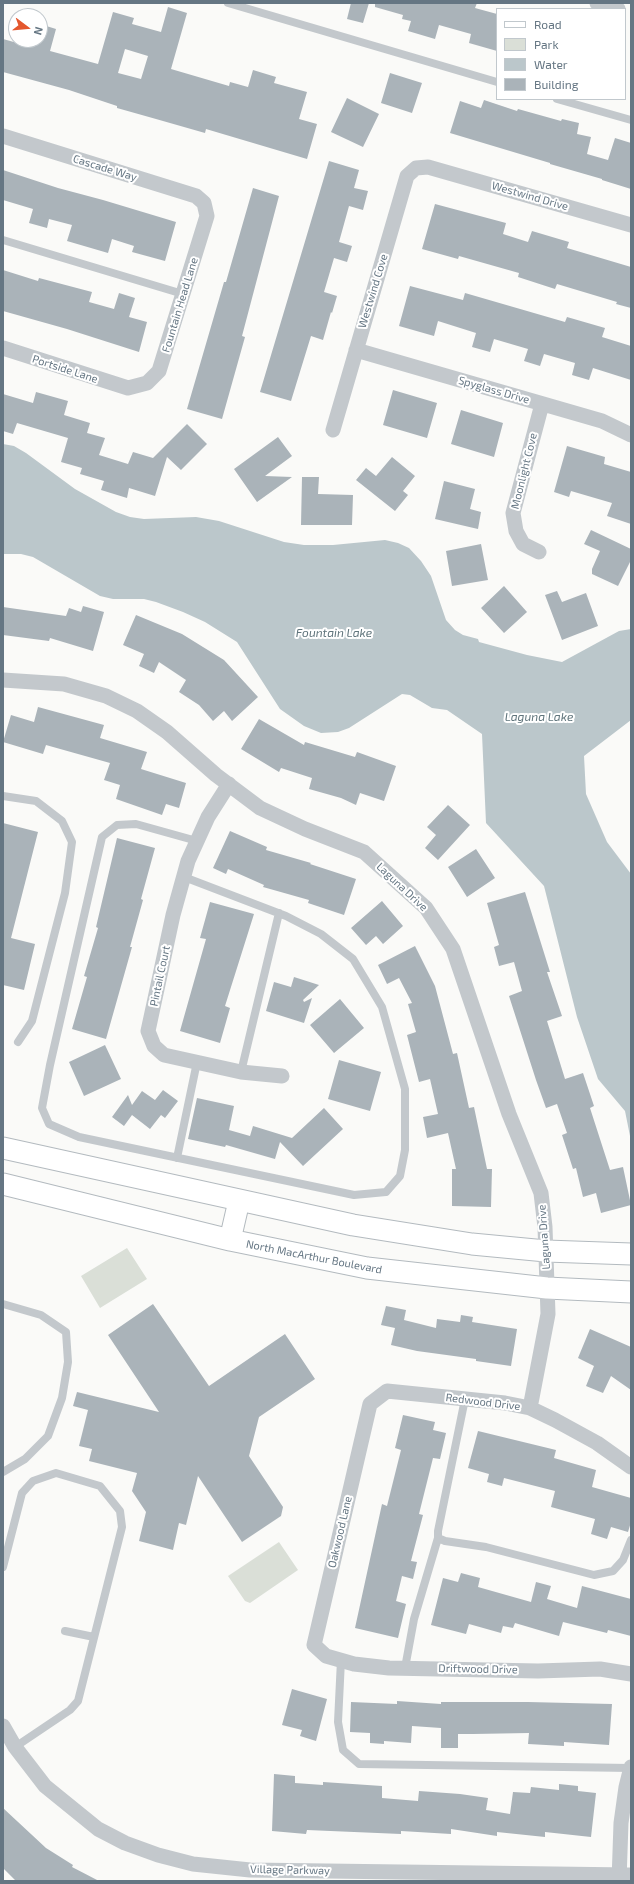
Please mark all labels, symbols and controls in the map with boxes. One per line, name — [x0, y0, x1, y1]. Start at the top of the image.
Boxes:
north arrow — [8, 8, 48, 48]
legend — [496, 8, 626, 100]
text: Road — [534, 17, 562, 31]
text: N — [32, 26, 46, 37]
text: Park — [534, 37, 559, 51]
text: Water — [534, 57, 568, 71]
text: Building — [534, 77, 578, 91]
street label: Cascade Way — [71, 152, 139, 184]
street label: Westwind Drive — [490, 179, 570, 213]
street label: Westwind Cove — [355, 252, 391, 330]
street label: Fountain Head Lane — [159, 256, 201, 354]
street label: Portside Lane — [31, 352, 99, 386]
street label: Spyglass Drive — [457, 374, 531, 406]
street label: Moonlight Cove — [508, 432, 540, 510]
water label: Fountain Lake — [296, 626, 372, 640]
water label: Laguna Lake — [505, 710, 573, 724]
street label: Laguna Drive — [374, 860, 430, 914]
street label: Pintail Court — [147, 944, 173, 1008]
street label: Laguna Drive — [535, 1204, 553, 1270]
street label: North MacArthur Boulevard — [245, 1237, 383, 1277]
street label: Redwood Drive — [445, 1391, 521, 1413]
street label: Oakwood Lane — [325, 1495, 355, 1569]
street label: Driftwood Drive — [438, 1662, 518, 1676]
street label: Village Parkway — [250, 1863, 330, 1877]

